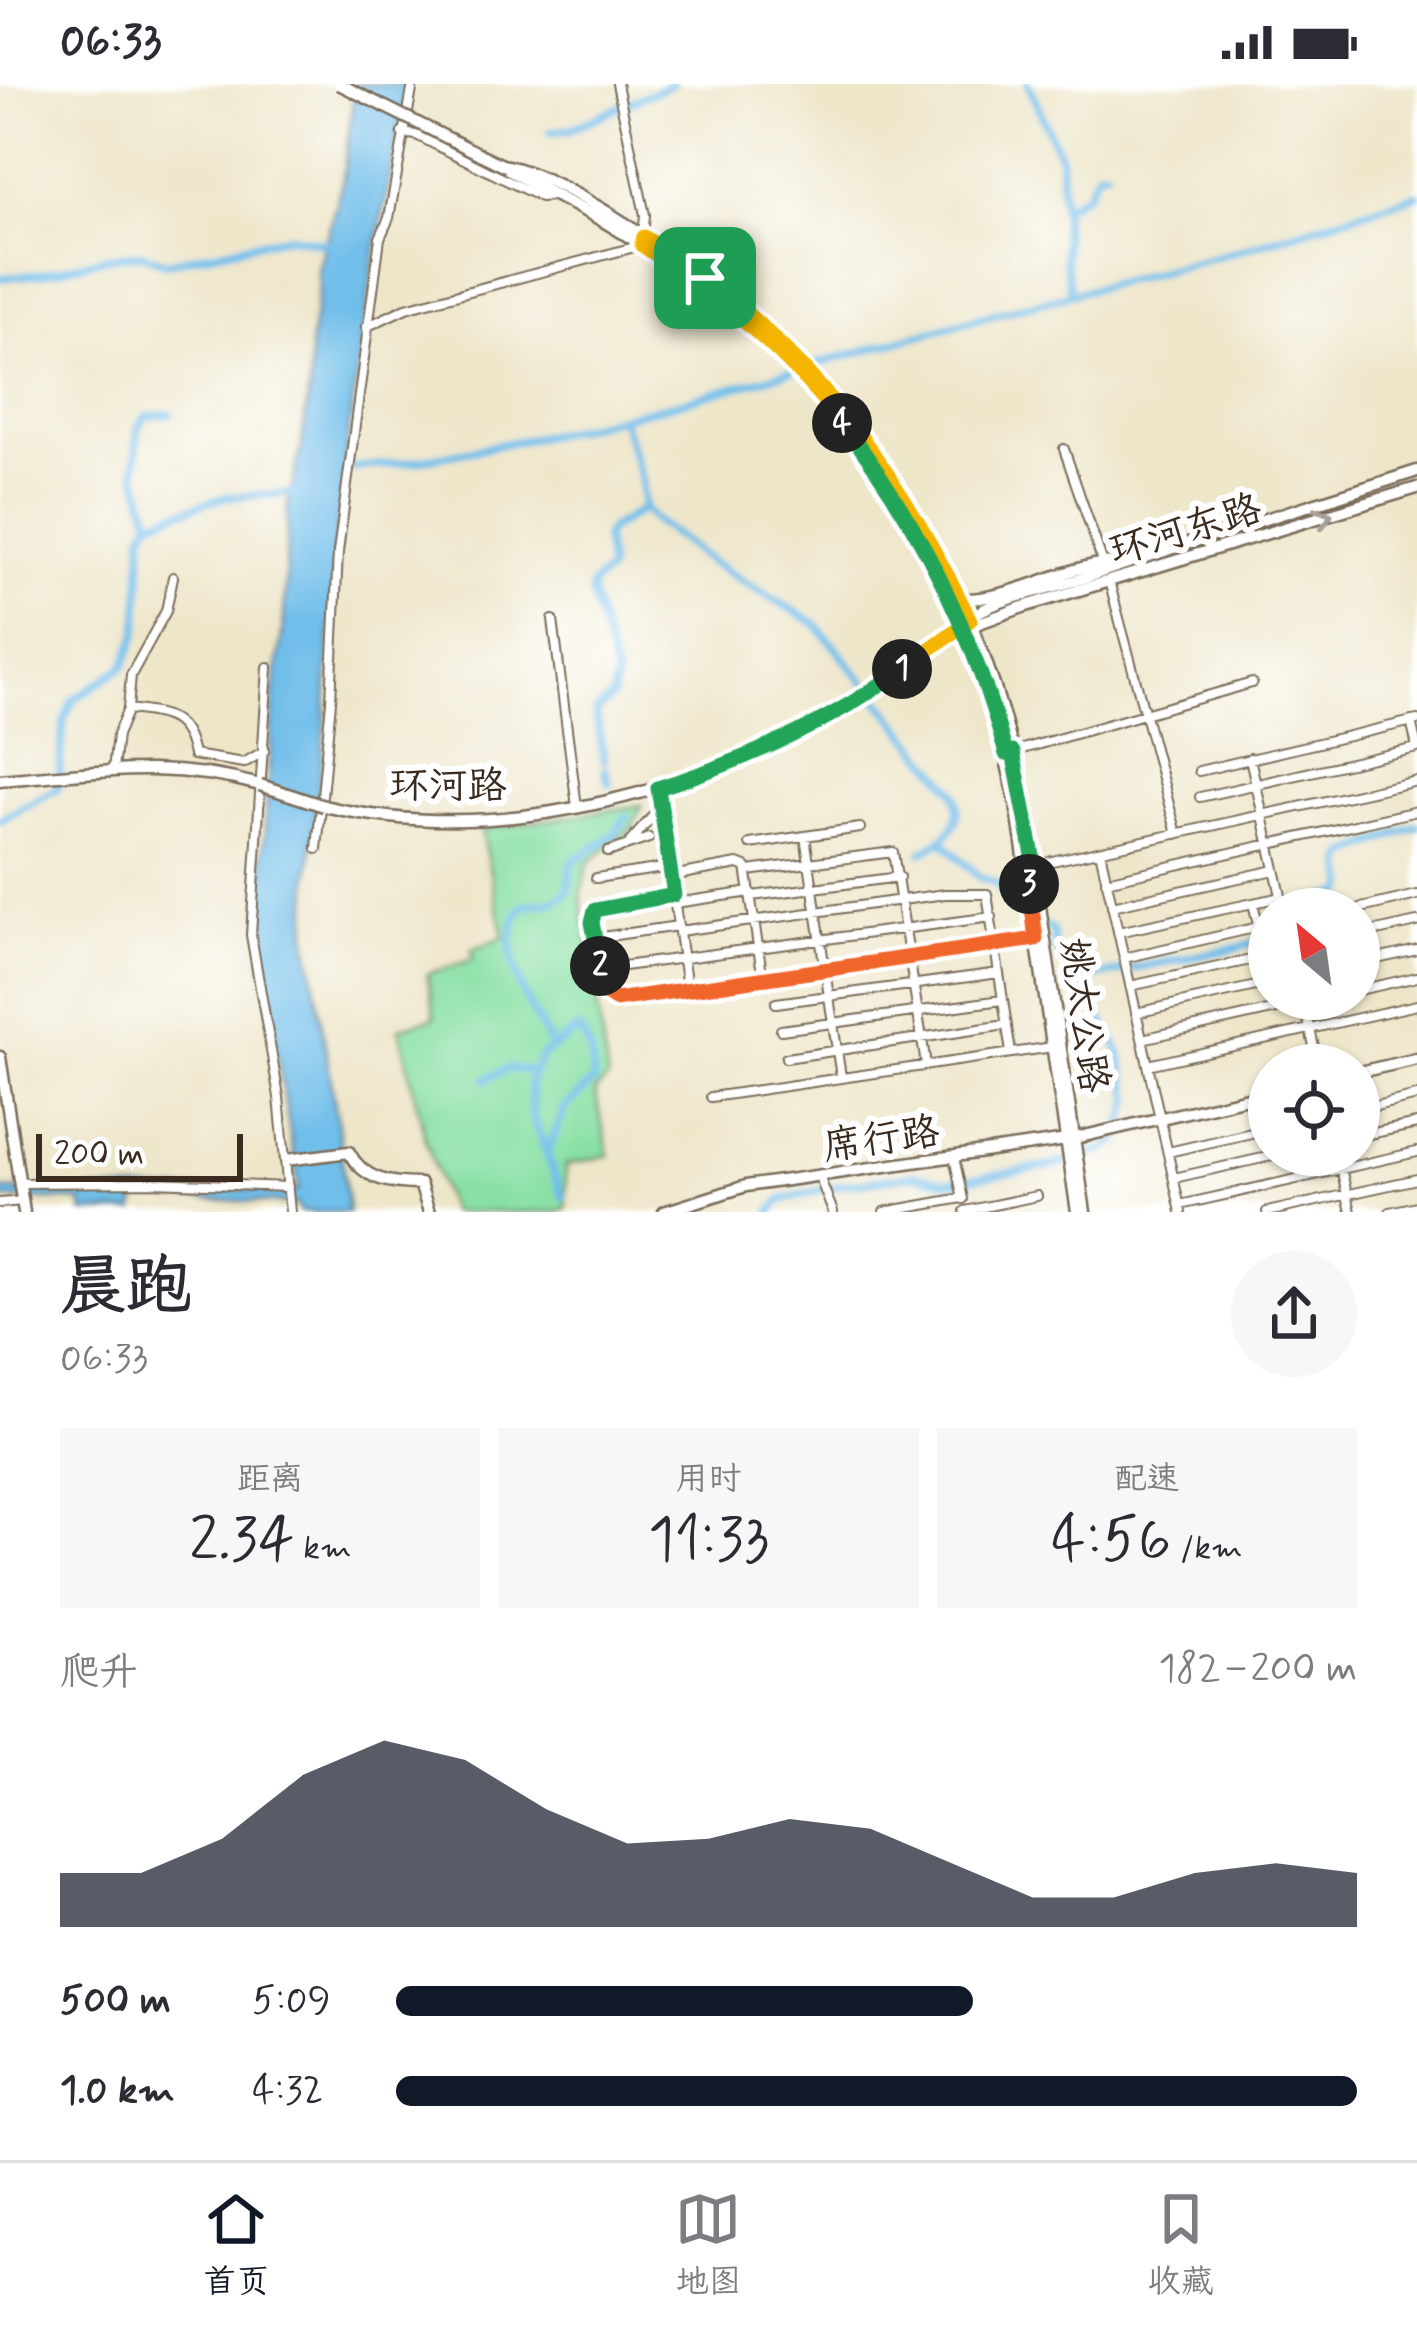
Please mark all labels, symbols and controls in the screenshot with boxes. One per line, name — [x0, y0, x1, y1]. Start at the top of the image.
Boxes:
text: 06:33 — [60, 13, 161, 72]
pin — [654, 227, 756, 329]
icon: arrive — [672, 245, 738, 311]
pin: 4 — [812, 393, 872, 453]
text: 4 — [832, 401, 852, 445]
street label: 环河东路 — [1104, 484, 1268, 579]
one-way arrow — [1313, 506, 1334, 531]
pin: 1 — [872, 639, 932, 699]
text: 1 — [895, 647, 909, 691]
street label: 环河路 — [389, 762, 507, 813]
pin: 3 — [999, 854, 1059, 914]
text: 3 — [1022, 862, 1036, 906]
north arrow — [1248, 888, 1380, 1020]
map controls — [1248, 888, 1380, 1176]
street label: 姚太公路 — [1046, 935, 1119, 1096]
pin: 2 — [570, 936, 630, 996]
text: 2 — [592, 944, 608, 988]
button: locate — [1248, 1044, 1380, 1176]
street label: 席行路 — [820, 1107, 943, 1174]
scale bar — [36, 1128, 243, 1181]
text: 200 m — [54, 1133, 144, 1177]
text: 晨跑 — [60, 1246, 192, 1332]
button: share — [1231, 1251, 1357, 1377]
text: 06:33 — [60, 1334, 148, 1385]
text: 距离 — [237, 1458, 303, 1502]
text: 用时 — [675, 1458, 741, 1502]
text: 配速 — [1114, 1458, 1180, 1502]
text: 2.34 — [189, 1502, 294, 1581]
text: 11:33 — [648, 1502, 769, 1581]
text: 4:56 — [1051, 1502, 1171, 1581]
text: km — [294, 1527, 351, 1571]
text: /km — [1171, 1527, 1243, 1571]
text: 182–200 m — [1158, 1644, 1357, 1695]
text: 爬升 — [60, 1648, 138, 1699]
text: 500 m — [60, 1976, 171, 2027]
text: 5:09 — [252, 1976, 331, 2027]
text: 1.0 km — [60, 2066, 175, 2117]
text: 4:32 — [252, 2066, 323, 2117]
tab: 首页 — [203, 2186, 269, 2305]
tab: 地图 — [675, 2186, 741, 2305]
tab: 收藏 — [1148, 2186, 1214, 2305]

